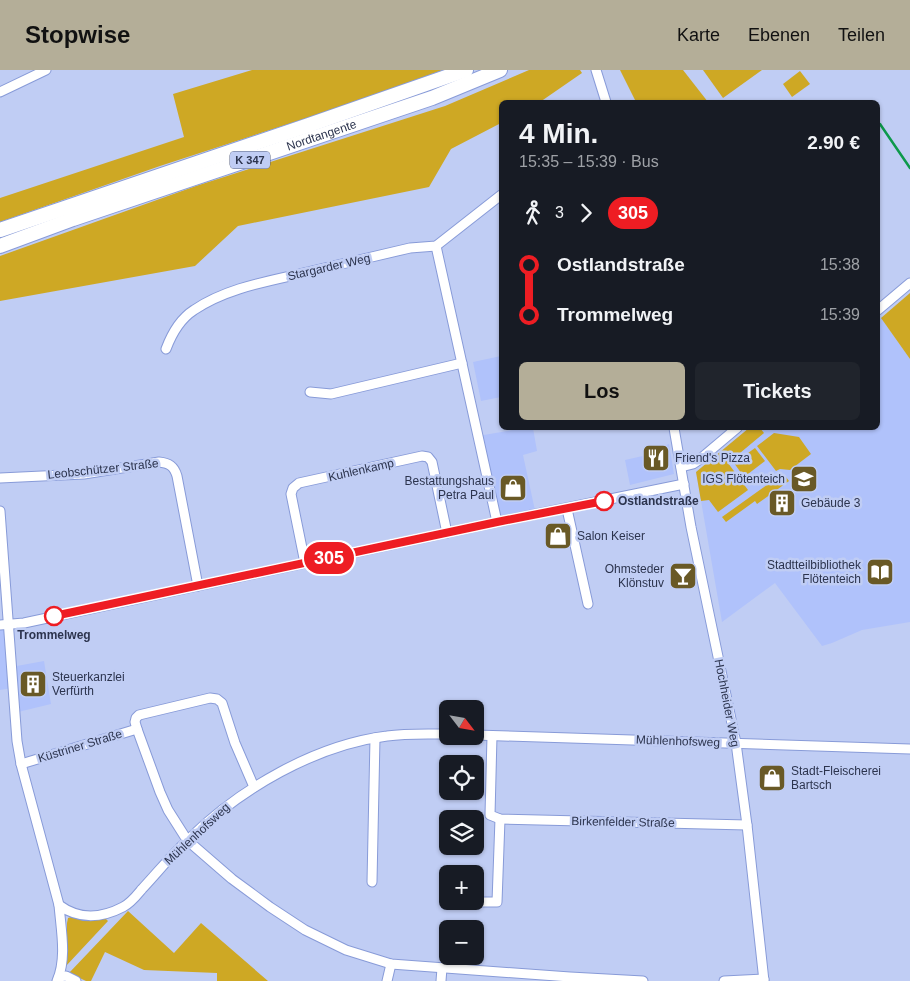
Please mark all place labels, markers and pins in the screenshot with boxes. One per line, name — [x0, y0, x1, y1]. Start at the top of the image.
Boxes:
restaurant icon: Friend's Pizza — [641, 443, 671, 473]
place label: Friend's Pizza — [675, 451, 750, 465]
school or university icon: IGS Flötenteich — [789, 464, 819, 494]
place label: IGS Flötenteich — [702, 472, 785, 486]
shop icon: Bestattungshaus Petra Paul — [498, 473, 528, 503]
place label: Bestattungshaus Petra Paul — [405, 474, 494, 502]
building icon: Gebäude 3 — [767, 488, 797, 518]
marker: Ostlandstraße — [594, 491, 614, 511]
place label: Ostlandstraße — [618, 494, 699, 508]
place label: Gebäude 3 — [801, 496, 861, 510]
shop icon: Salon Keiser — [543, 521, 573, 551]
place label: Salon Keiser — [577, 529, 645, 543]
library icon: Stadtteilbibliothek Flötenteich — [865, 557, 895, 587]
place label: Stadtteilbibliothek Flötenteich — [767, 558, 862, 586]
bar icon: Ohmsteder Klönstuv — [668, 561, 698, 591]
place label: Ohmsteder Klönstuv — [605, 562, 664, 590]
marker: Trommelweg — [44, 606, 64, 626]
place label: Trommelweg — [17, 628, 91, 642]
building icon: Steuerkanzlei Verfürth — [18, 669, 48, 699]
place label: Steuerkanzlei Verfürth — [52, 670, 125, 698]
shop icon: Stadt-Fleischerei Bartsch — [757, 763, 787, 793]
place label: Stadt-Fleischerei Bartsch — [791, 764, 881, 792]

